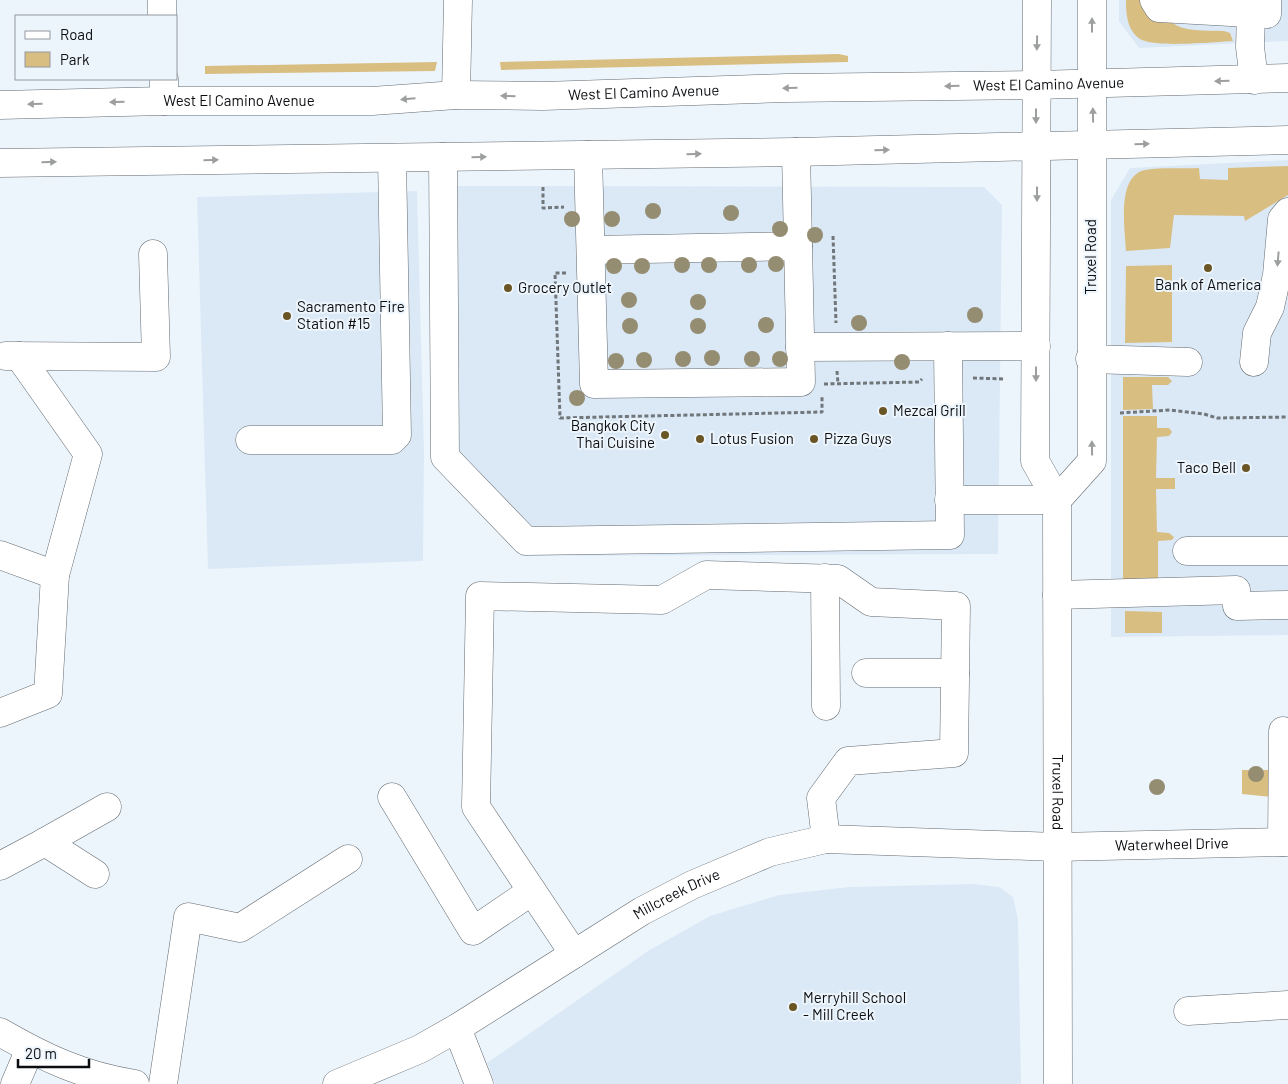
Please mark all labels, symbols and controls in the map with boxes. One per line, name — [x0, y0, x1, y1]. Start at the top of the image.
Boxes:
legend — [15, 15, 178, 80]
one-way arrow — [1088, 16, 1096, 32]
text: Road — [60, 25, 93, 43]
one-way arrow — [1033, 35, 1041, 51]
text: Park — [60, 50, 90, 68]
street label: West El Camino Avenue — [973, 73, 1124, 94]
one-way arrow — [1214, 77, 1230, 85]
street label: West El Camino Avenue — [568, 80, 720, 103]
one-way arrow — [944, 82, 960, 90]
one-way arrow — [782, 84, 798, 92]
street label: West El Camino Avenue — [163, 91, 315, 109]
one-way arrow — [500, 91, 516, 99]
one-way arrow — [399, 95, 415, 103]
one-way arrow — [109, 98, 125, 106]
one-way arrow — [27, 100, 43, 108]
one-way arrow — [1089, 107, 1097, 123]
one-way arrow — [1032, 108, 1040, 124]
one-way arrow — [1134, 140, 1150, 148]
one-way arrow — [874, 146, 890, 154]
one-way arrow — [686, 150, 702, 158]
one-way arrow — [471, 153, 487, 161]
one-way arrow — [203, 156, 219, 164]
one-way arrow — [41, 158, 57, 166]
one-way arrow — [1033, 187, 1041, 203]
street label: Truxel Road — [1081, 219, 1099, 295]
one-way arrow — [1274, 251, 1282, 267]
marker: Bank of America — [1202, 262, 1214, 274]
place label: Bank of America — [1155, 275, 1261, 293]
place label: Grocery Outlet — [518, 278, 612, 296]
marker: Grocery Outlet — [502, 282, 514, 294]
place label: Sacramento Fire Station #15 — [297, 297, 405, 332]
marker: Sacramento Fire Station #15 — [281, 310, 293, 322]
one-way arrow — [1031, 367, 1039, 383]
place label: Mezcal Grill — [893, 401, 966, 419]
marker: Mezcal Grill — [877, 405, 889, 417]
place label: Bangkok City Thai Cuisine — [571, 416, 655, 451]
marker: Bangkok City Thai Cuisine — [659, 429, 671, 441]
place label: Lotus Fusion — [710, 429, 794, 447]
place label: Pizza Guys — [824, 429, 892, 447]
marker: Lotus Fusion — [694, 433, 706, 445]
marker: Pizza Guys — [808, 433, 820, 445]
one-way arrow — [1088, 439, 1096, 455]
place label: Taco Bell — [1177, 458, 1236, 476]
marker: Taco Bell — [1240, 462, 1252, 474]
street label: Truxel Road — [1049, 754, 1068, 830]
street label: Waterwheel Drive — [1115, 833, 1229, 854]
street label: Millcreek Drive — [629, 864, 722, 922]
place label: Merryhill School - Mill Creek — [803, 988, 906, 1023]
marker: Merryhill School - Mill Creek — [787, 1001, 799, 1013]
scale bar — [18, 1036, 89, 1068]
text: 20 m — [25, 1044, 57, 1062]

